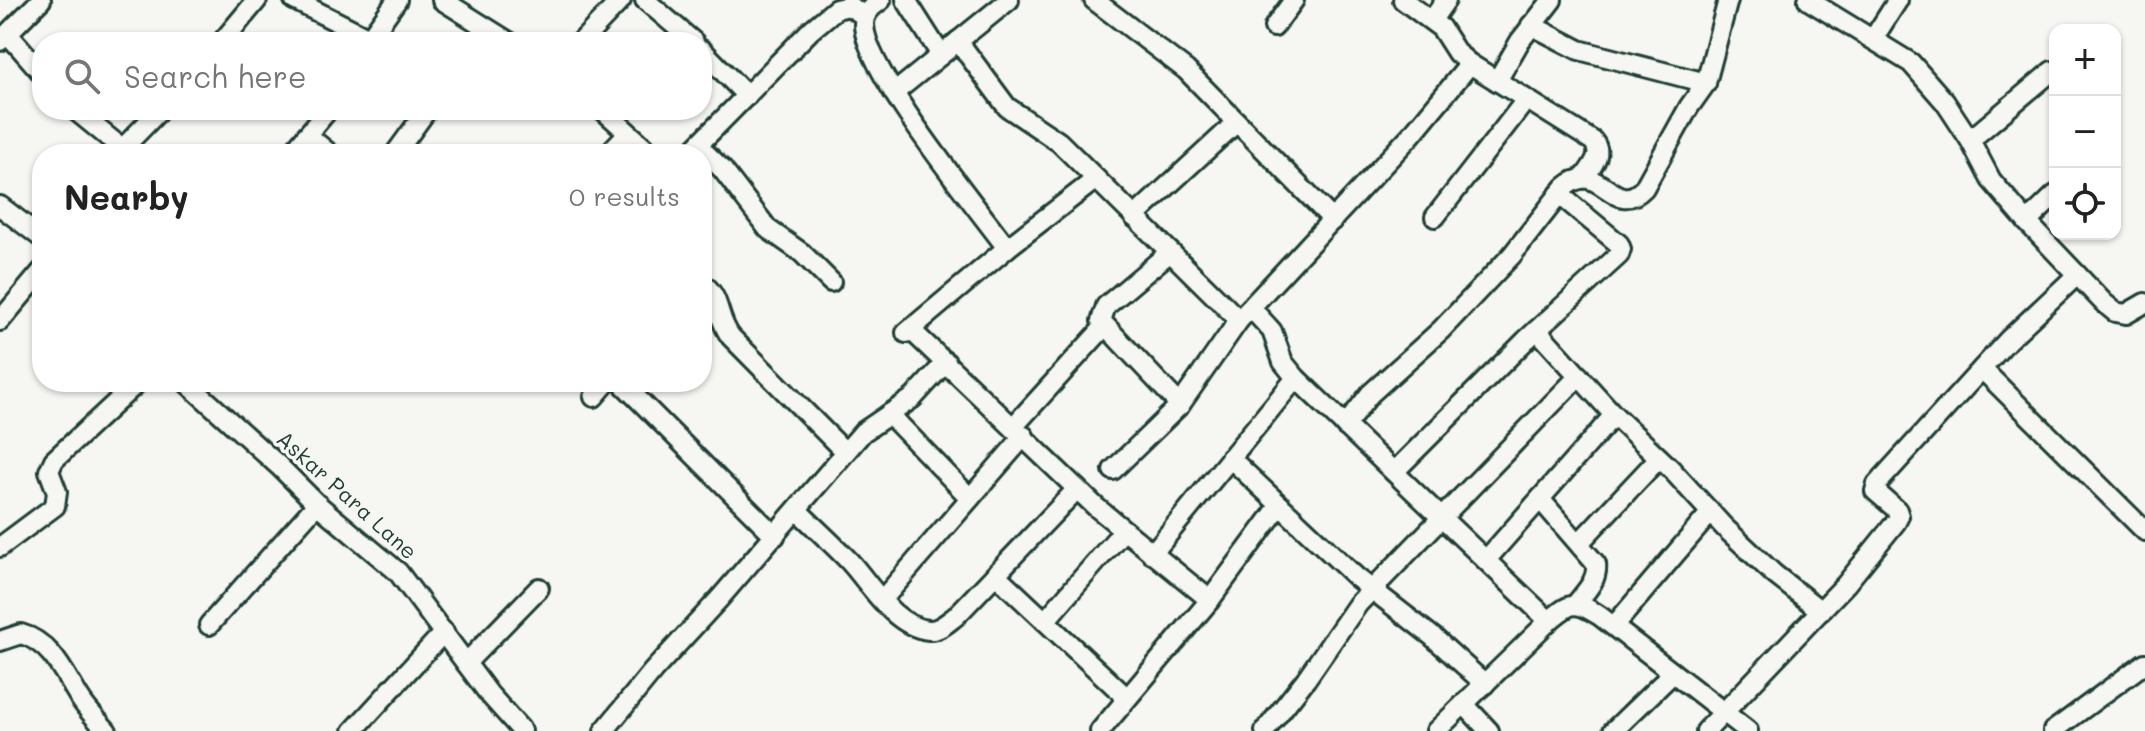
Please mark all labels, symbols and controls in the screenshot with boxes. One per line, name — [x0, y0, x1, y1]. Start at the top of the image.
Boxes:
map controls — [2049, 24, 2121, 240]
button: + — [2049, 24, 2121, 96]
search box — [32, 32, 712, 120]
icon: search — [60, 54, 104, 98]
text: Search here — [124, 56, 307, 96]
button: − — [2049, 96, 2121, 168]
button: locate — [2049, 168, 2121, 240]
text: Nearby — [64, 174, 189, 219]
text: 0 results — [569, 179, 680, 213]
street label: Askar Para Lane — [271, 424, 424, 565]

